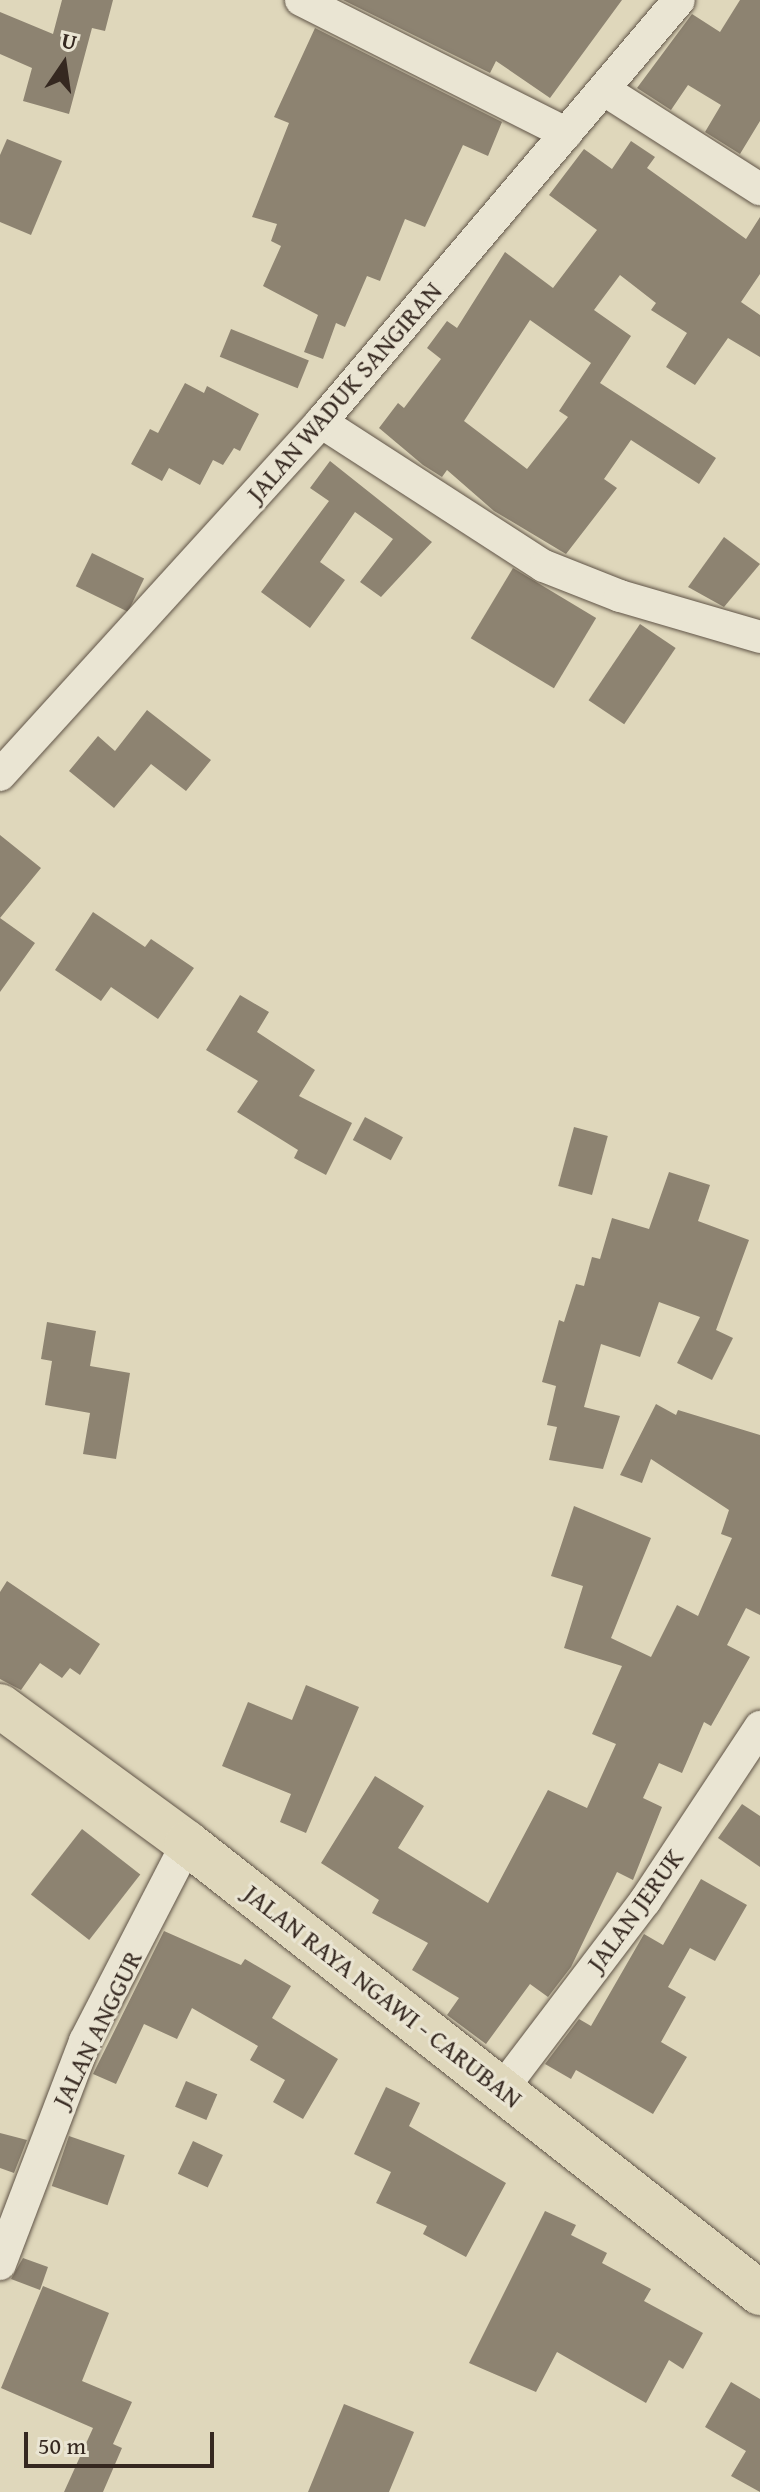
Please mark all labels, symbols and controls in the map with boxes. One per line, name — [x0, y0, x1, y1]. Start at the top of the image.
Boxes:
text: U — [59, 23, 80, 58]
north arrow — [24, 24, 104, 104]
street label: JALAN WADUK SANGIRAN — [240, 276, 448, 508]
street label: JALAN JERUK — [580, 1843, 690, 1977]
street label: JALAN RAYA NGAWI - CARUBAN — [238, 1878, 528, 2114]
street label: JALAN ANGGUR — [46, 1945, 148, 2113]
scale bar — [28, 2416, 218, 2466]
text: 50 m — [38, 2428, 86, 2463]

